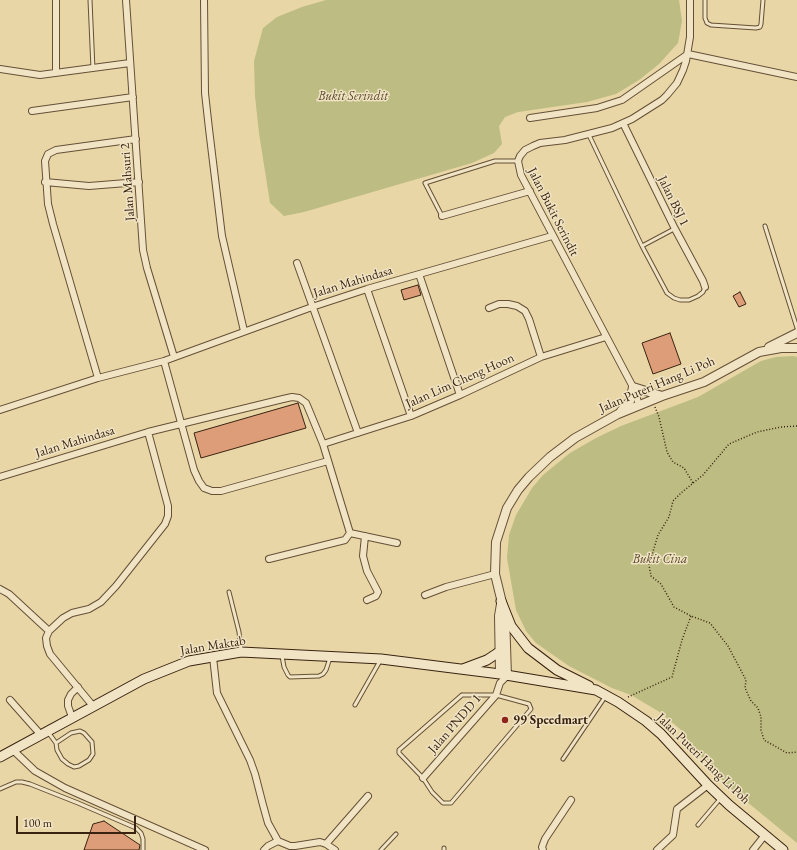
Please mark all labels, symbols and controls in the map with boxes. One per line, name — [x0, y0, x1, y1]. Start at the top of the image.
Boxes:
park label: Bukit Serindit — [318, 88, 388, 104]
street label: Jalan Mahsuri 2 — [117, 142, 139, 222]
street label: Jalan Bukit Serindit — [524, 165, 582, 259]
street label: Jalan BSJ 1 — [654, 173, 692, 229]
street label: Jalan Mahindasa — [312, 263, 394, 301]
street label: Jalan Lim Cheng Hoon — [403, 350, 517, 412]
street label: Jalan Puteri Hang Li Poh — [597, 354, 717, 416]
street label: Jalan Mahindasa — [34, 423, 116, 461]
park label: Bukit Cina — [633, 551, 687, 567]
street label: Jalan Maktab — [179, 633, 247, 659]
street label: Jalan PNDD 1 — [425, 691, 485, 757]
street label: Jalan Puteri Hang Li Poh — [653, 710, 753, 808]
place label: 99 Speedmart — [513, 712, 588, 728]
marker: 99 Speedmart — [500, 715, 510, 725]
scale bar — [18, 808, 138, 834]
text: 100 m — [23, 815, 52, 831]

